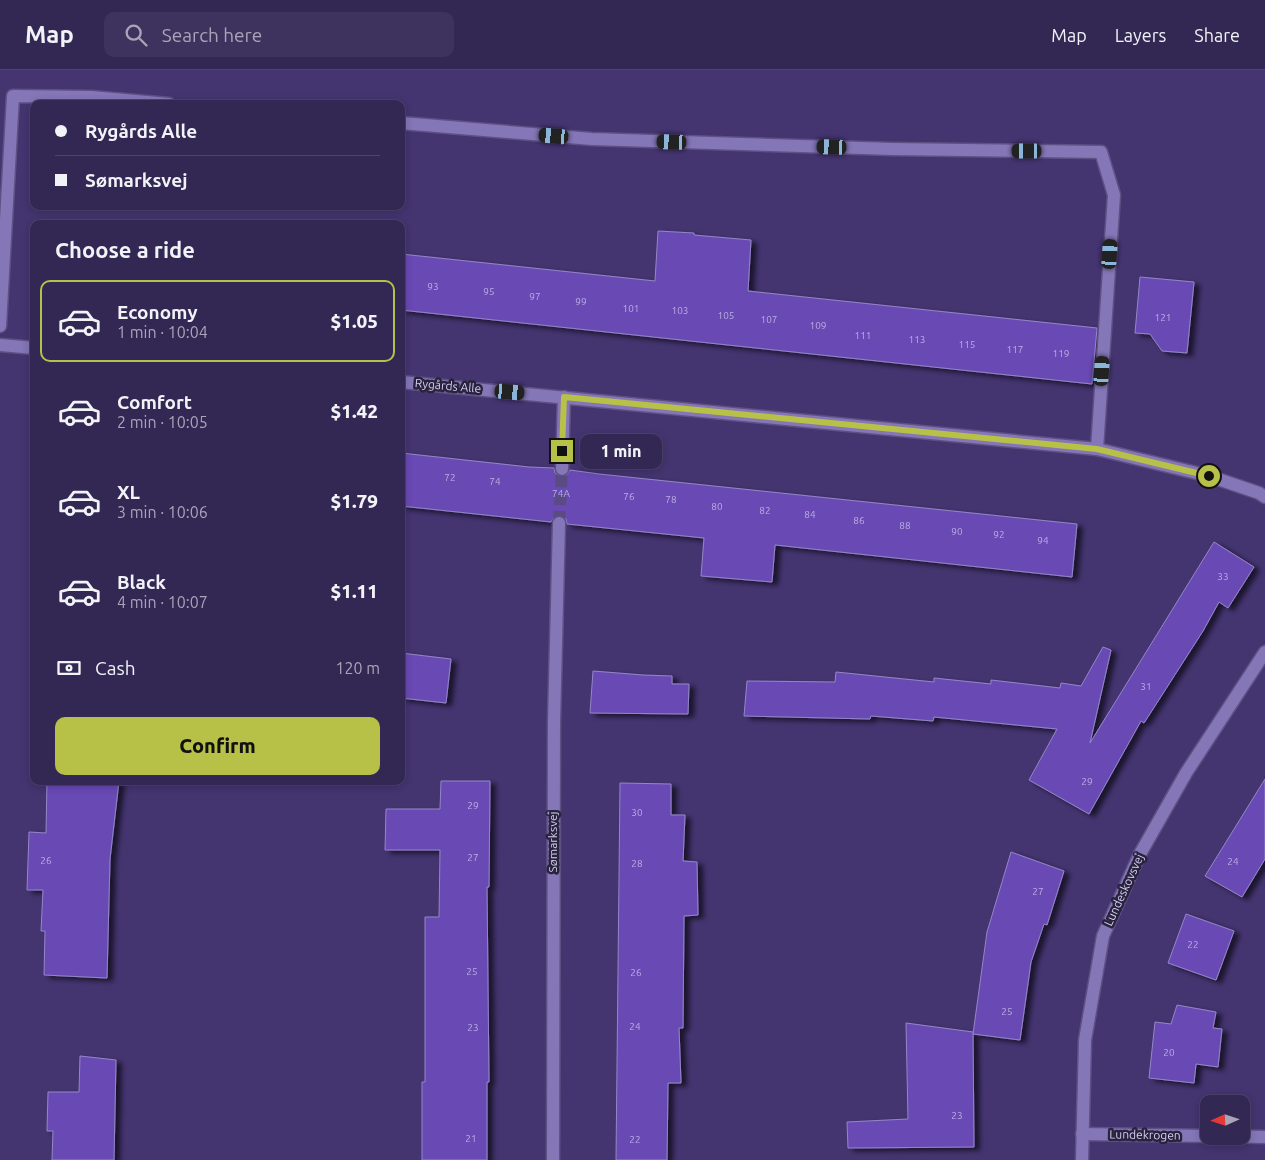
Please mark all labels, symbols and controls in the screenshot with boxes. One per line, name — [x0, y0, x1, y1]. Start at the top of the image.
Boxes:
search box — [104, 12, 454, 57]
text: Map — [25, 21, 74, 48]
icon: search — [122, 21, 150, 49]
text: Search here — [162, 24, 262, 46]
text: Map — [1051, 25, 1087, 45]
text: Layers — [1115, 25, 1166, 45]
text: Share — [1194, 25, 1240, 45]
text: Rygårds Alle — [85, 120, 197, 142]
car — [538, 127, 569, 145]
car — [656, 134, 687, 150]
car — [816, 139, 847, 155]
car — [1012, 144, 1042, 159]
text: Sømarksvej — [85, 169, 188, 191]
text: Choose a ride — [55, 237, 195, 262]
car — [1101, 239, 1118, 269]
house number: 93 — [427, 281, 439, 292]
house number: 95 — [483, 286, 495, 297]
house number: 97 — [529, 291, 541, 302]
house number: 99 — [575, 296, 587, 307]
icon: car — [57, 299, 102, 344]
text: Economy — [117, 301, 198, 323]
house number: 101 — [623, 303, 639, 314]
house number: 103 — [672, 305, 688, 316]
text: $1.05 — [330, 310, 378, 332]
house number: 105 — [718, 310, 734, 321]
house number: 121 — [1155, 312, 1171, 323]
house number: 107 — [761, 314, 777, 325]
house number: 109 — [810, 320, 826, 331]
text: 1 min · 10:04 — [117, 323, 208, 341]
house number: 111 — [855, 330, 871, 341]
house number: 113 — [909, 334, 925, 345]
house number: 115 — [959, 339, 975, 350]
house number: 117 — [1007, 344, 1023, 355]
house number: 119 — [1053, 348, 1069, 359]
car — [1093, 356, 1110, 386]
street label: Rygårds Alle — [414, 376, 482, 395]
car — [494, 383, 525, 401]
icon: car — [57, 389, 102, 434]
text: Comfort — [117, 391, 192, 413]
text: $1.42 — [330, 400, 378, 422]
text: 2 min · 10:05 — [117, 413, 208, 431]
callout: 1 min — [580, 434, 662, 468]
route end — [551, 440, 573, 462]
text: 1 min — [601, 442, 641, 460]
route start — [1198, 465, 1220, 487]
house number: 72 — [444, 472, 456, 483]
house number: 74 — [489, 476, 501, 487]
icon: car — [57, 479, 102, 524]
text: XL — [117, 481, 140, 503]
house number: 74A — [552, 488, 570, 499]
text: $1.79 — [330, 490, 378, 512]
house number: 76 — [623, 491, 635, 502]
house number: 78 — [665, 494, 677, 505]
house number: 80 — [711, 501, 723, 512]
text: 3 min · 10:06 — [117, 503, 208, 521]
house number: 82 — [759, 505, 771, 516]
house number: 84 — [804, 509, 816, 520]
house number: 86 — [853, 515, 865, 526]
house number: 88 — [899, 520, 911, 531]
house number: 90 — [951, 526, 963, 537]
house number: 92 — [993, 529, 1005, 540]
house number: 94 — [1037, 535, 1049, 546]
icon: car — [57, 569, 102, 614]
text: Black — [117, 571, 166, 593]
house number: 33 — [1217, 571, 1229, 582]
text: $1.11 — [330, 580, 378, 602]
text: 4 min · 10:07 — [117, 593, 208, 611]
icon: cash — [55, 654, 83, 682]
text: Cash — [95, 657, 136, 679]
text: 120 m — [335, 659, 380, 677]
house number: 31 — [1140, 681, 1152, 692]
button: Confirm — [55, 717, 380, 775]
house number: 29 — [1081, 776, 1093, 787]
house number: 29 — [467, 800, 479, 811]
house number: 30 — [631, 807, 643, 818]
street label: Sømarksvej — [546, 811, 559, 873]
house number: 27 — [467, 852, 479, 863]
street label: Lundeskovsvej — [1101, 852, 1146, 928]
house number: 26 — [40, 855, 52, 866]
house number: 24 — [1227, 856, 1239, 867]
house number: 28 — [631, 858, 643, 869]
house number: 27 — [1032, 886, 1044, 897]
house number: 22 — [1187, 939, 1199, 950]
house number: 25 — [466, 966, 478, 977]
house number: 26 — [630, 967, 642, 978]
house number: 25 — [1001, 1006, 1013, 1017]
house number: 24 — [629, 1021, 641, 1032]
house number: 23 — [467, 1022, 479, 1033]
house number: 20 — [1163, 1047, 1175, 1058]
north arrow — [1200, 1095, 1250, 1145]
map controls — [1200, 1095, 1250, 1145]
house number: 23 — [951, 1110, 963, 1121]
street label: Lundekrogen — [1109, 1127, 1181, 1142]
house number: 21 — [465, 1133, 477, 1144]
house number: 22 — [629, 1134, 641, 1145]

